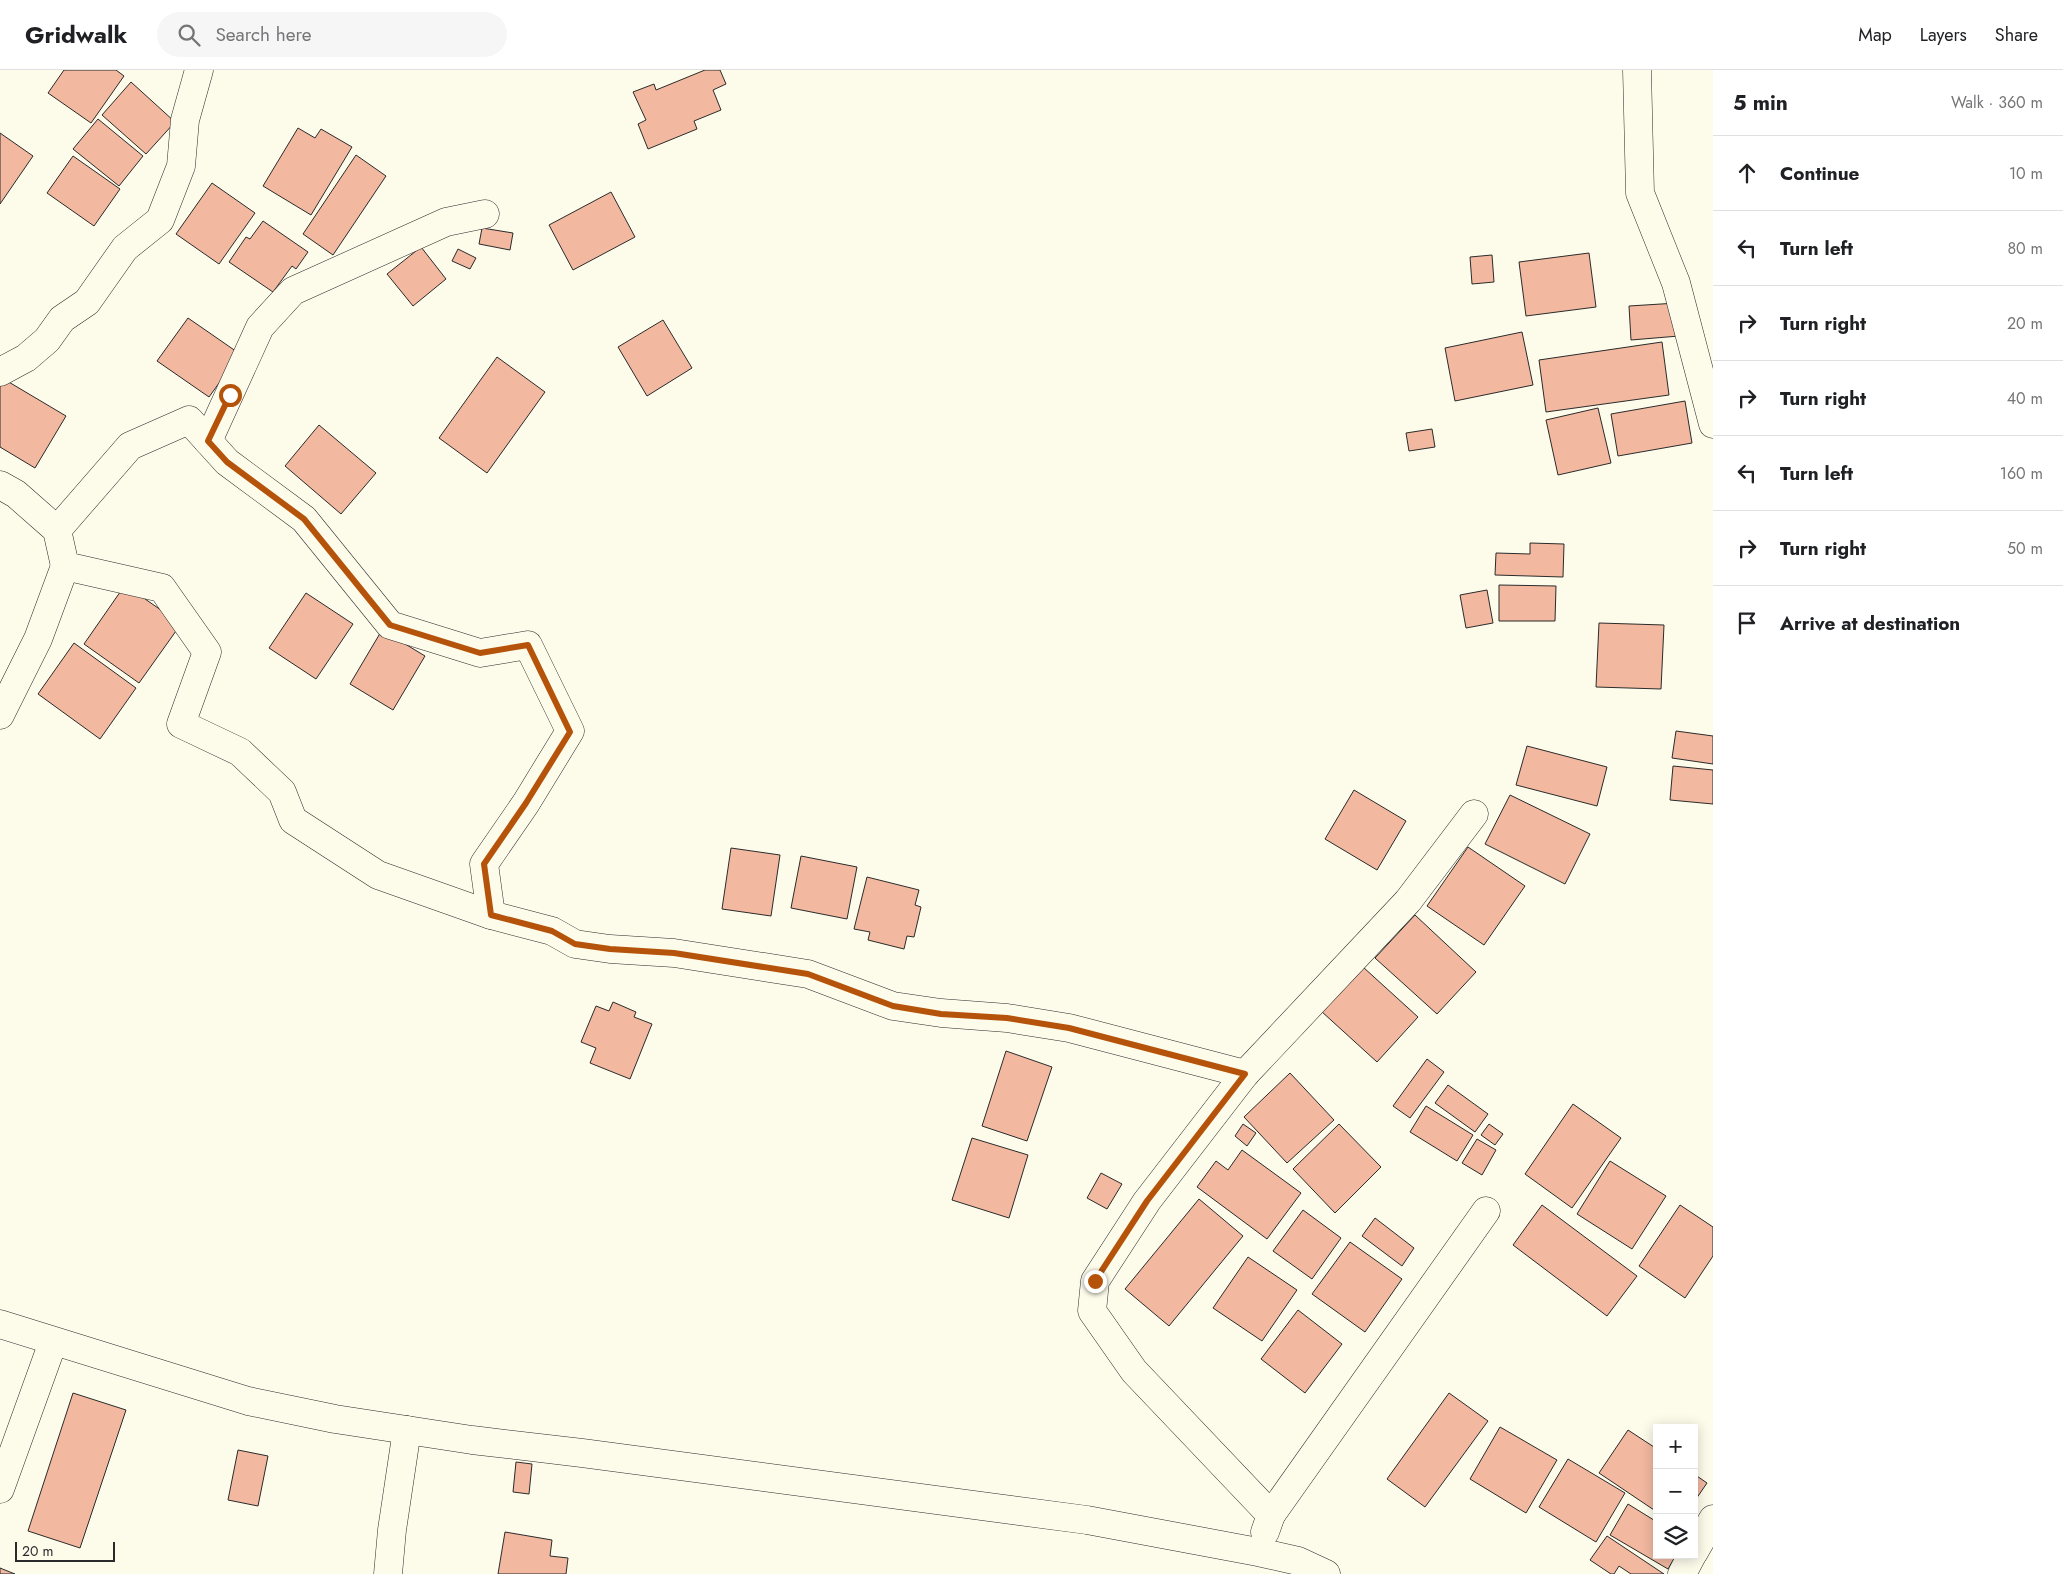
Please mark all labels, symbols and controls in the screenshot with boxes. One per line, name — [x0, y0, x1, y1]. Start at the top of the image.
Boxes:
search box — [157, 12, 507, 57]
text: Gridwalk — [25, 17, 127, 52]
icon: search — [175, 21, 203, 49]
text: Search here — [215, 21, 311, 48]
text: Map — [1858, 22, 1892, 48]
text: Layers — [1920, 22, 1967, 48]
text: Share — [1995, 22, 2038, 48]
text: 5 min — [1733, 88, 1788, 118]
text: Walk · 360 m — [1951, 91, 2043, 114]
icon: ahead — [1733, 159, 1761, 187]
text: Continue — [1780, 160, 1859, 187]
text: 10 m — [2009, 162, 2043, 185]
icon: left — [1733, 234, 1761, 262]
text: Turn left — [1780, 235, 1853, 262]
text: 80 m — [2007, 237, 2043, 260]
icon: right — [1733, 309, 1761, 337]
text: Turn right — [1780, 310, 1866, 337]
text: 20 m — [2007, 312, 2043, 335]
route start — [219, 384, 242, 407]
icon: right — [1733, 384, 1761, 412]
text: Turn right — [1780, 385, 1866, 412]
text: 40 m — [2007, 387, 2043, 410]
icon: left — [1733, 459, 1761, 487]
text: Turn left — [1780, 460, 1853, 487]
text: 160 m — [2000, 462, 2043, 485]
icon: right — [1733, 534, 1761, 562]
text: Turn right — [1780, 535, 1866, 562]
text: 50 m — [2007, 537, 2043, 560]
icon: arrive — [1733, 609, 1761, 637]
text: Arrive at destination — [1780, 610, 1960, 637]
route end — [1084, 1270, 1107, 1293]
map controls — [1653, 1424, 1698, 1559]
button: + — [1653, 1424, 1698, 1469]
button: − — [1653, 1469, 1698, 1514]
button: layers — [1653, 1514, 1698, 1559]
scale bar — [15, 1539, 115, 1562]
text: 20 m — [22, 1541, 54, 1561]

